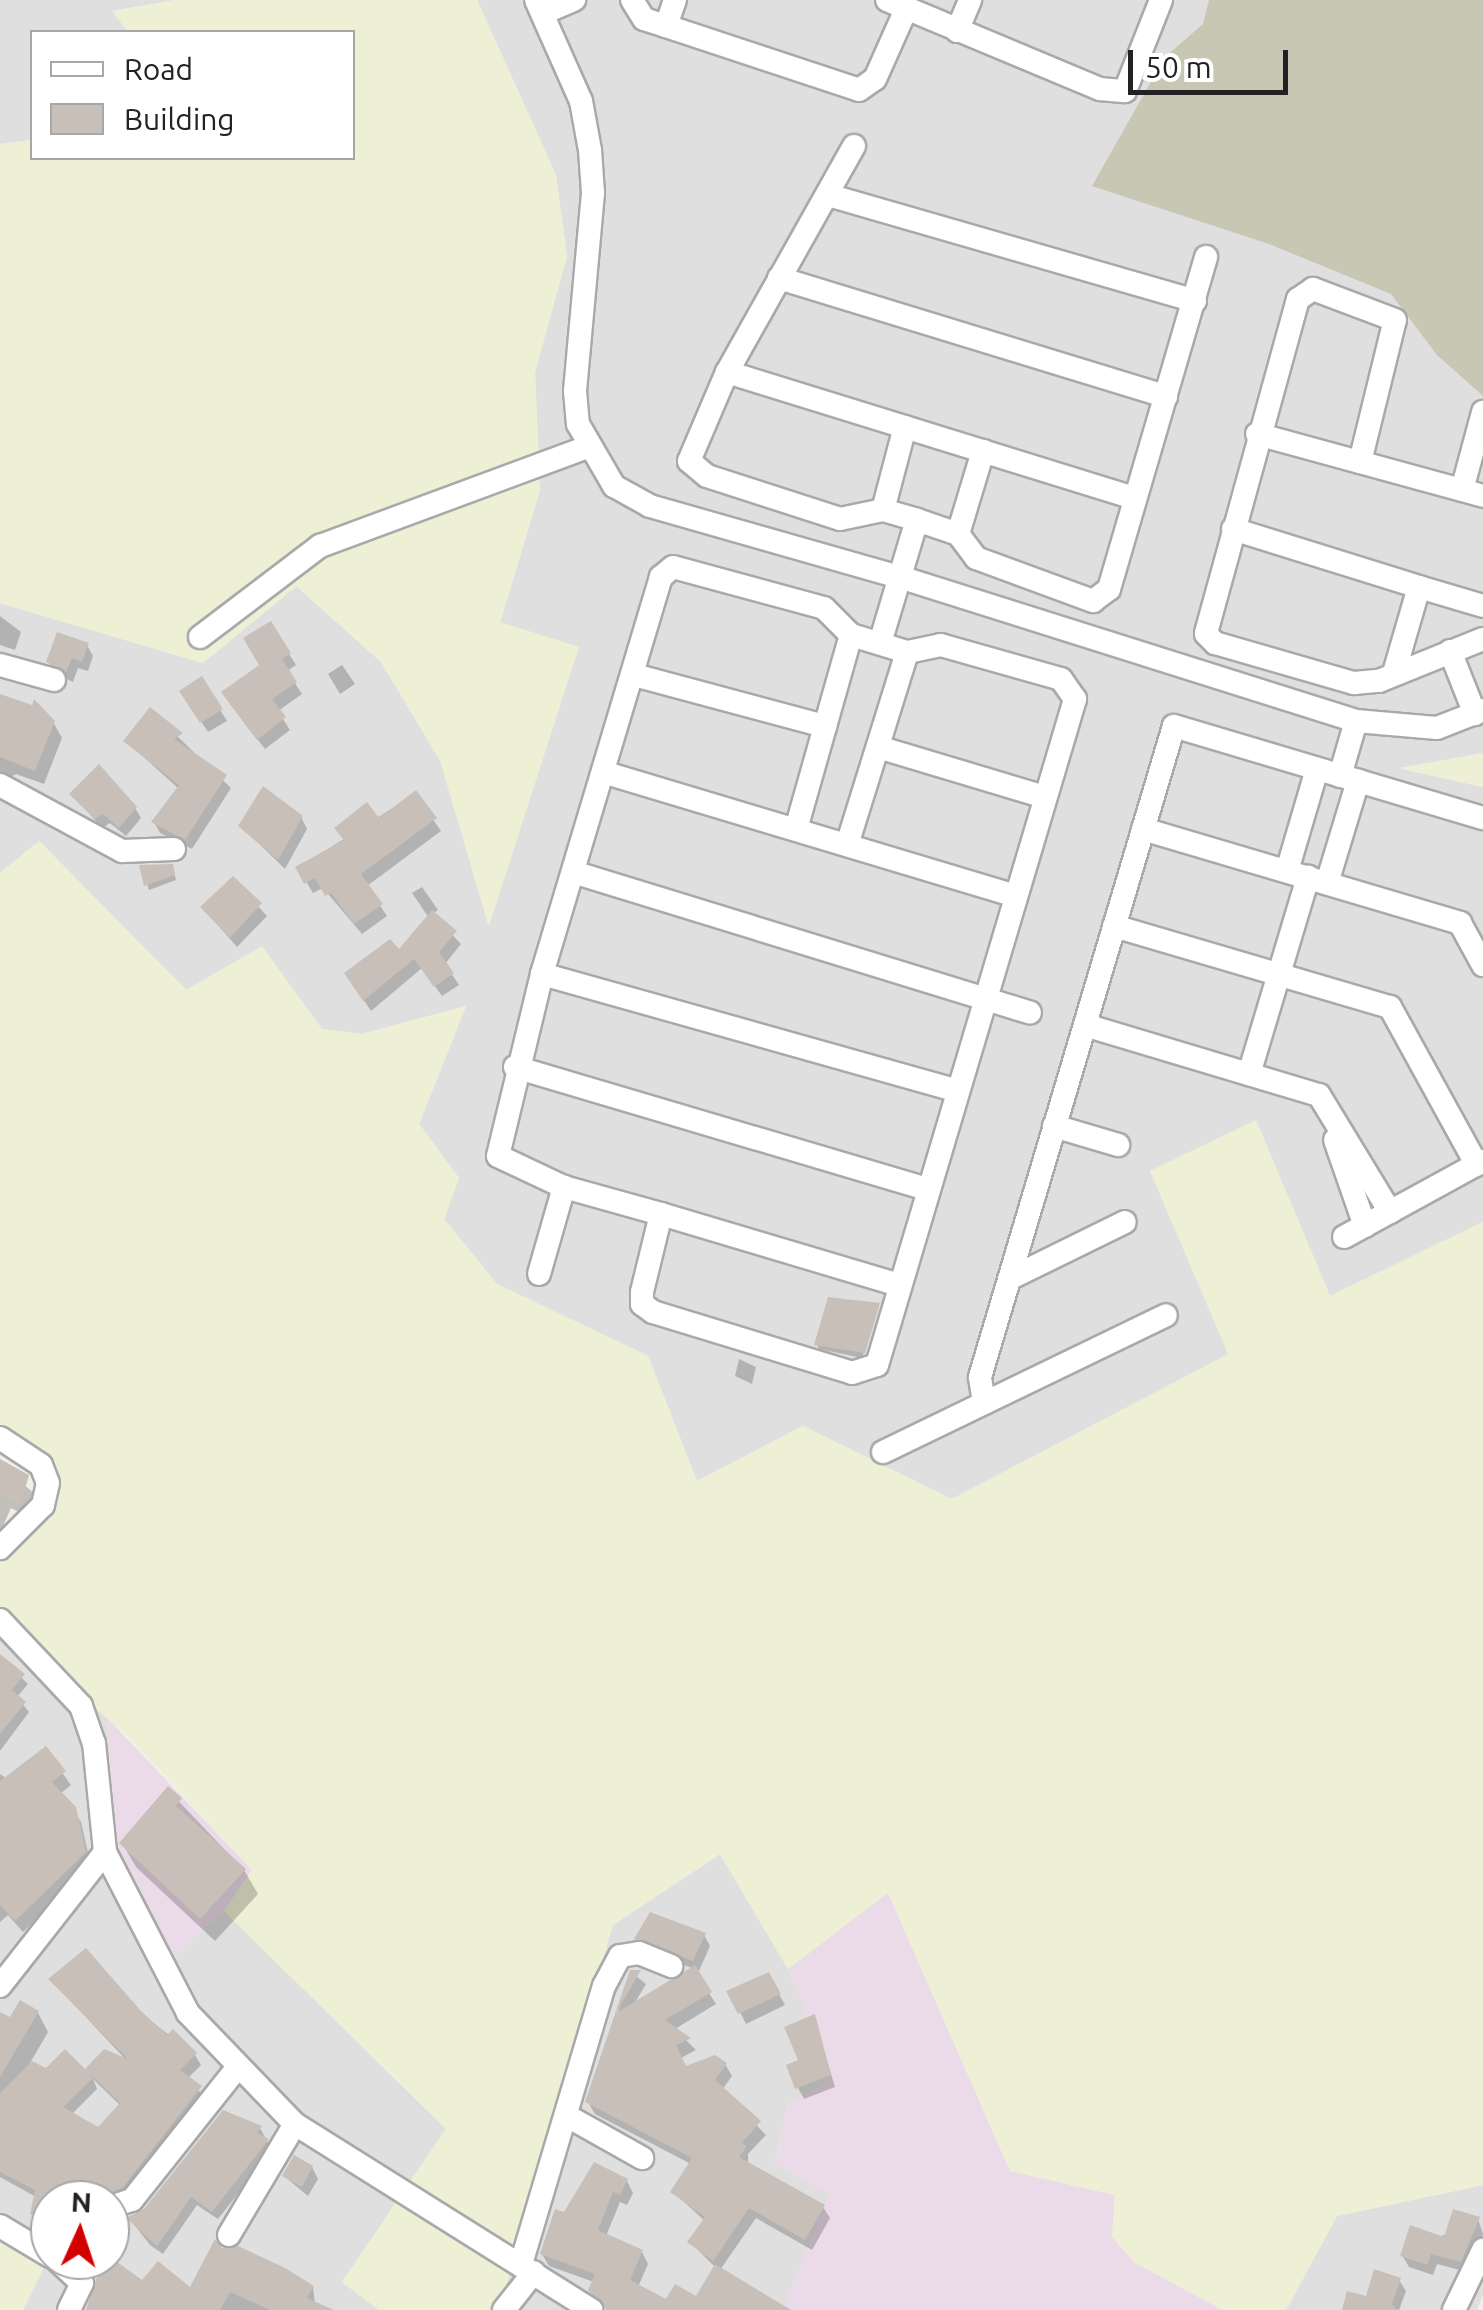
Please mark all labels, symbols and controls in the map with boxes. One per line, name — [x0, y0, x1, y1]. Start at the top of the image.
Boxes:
legend — [30, 30, 355, 160]
scale bar — [1133, 30, 1293, 92]
text: 50 m — [1145, 50, 1212, 84]
text: Road — [124, 52, 193, 86]
text: Building — [124, 102, 235, 136]
north arrow — [30, 2180, 130, 2280]
text: N — [70, 2186, 93, 2218]

